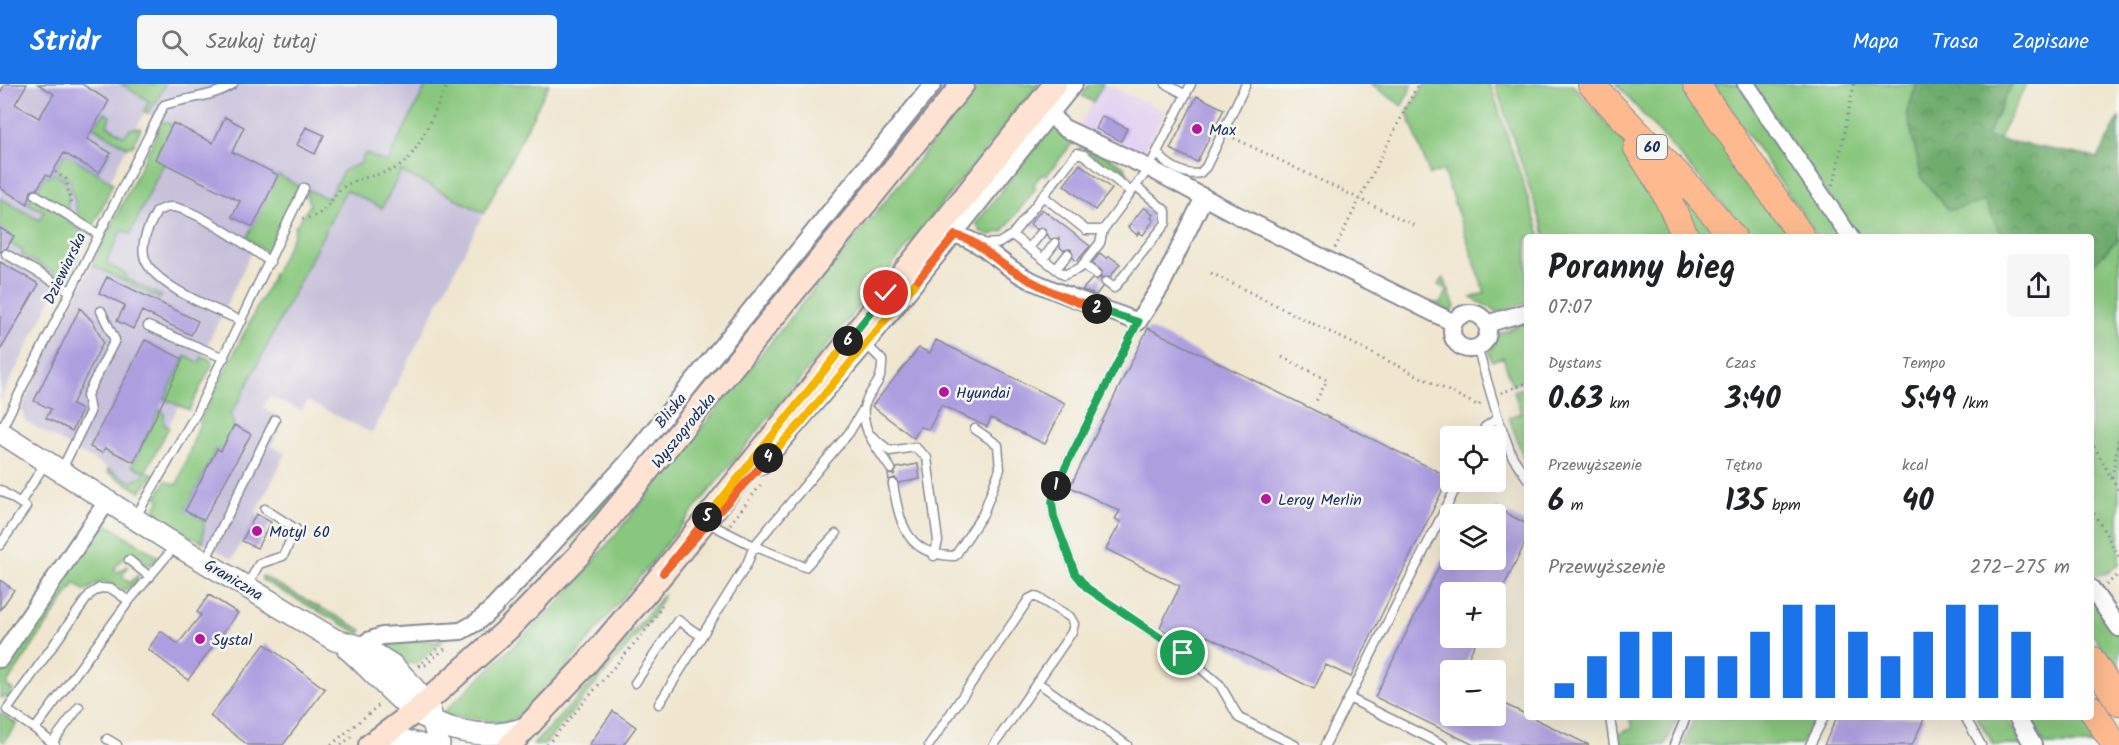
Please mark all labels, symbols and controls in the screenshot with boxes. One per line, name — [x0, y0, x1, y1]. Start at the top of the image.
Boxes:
search box — [137, 15, 557, 69]
text: Stridr — [30, 20, 101, 65]
text: Szukaj tutaj — [206, 25, 316, 60]
icon: search — [158, 26, 191, 59]
text: Mapa — [1853, 26, 1899, 59]
text: Trasa — [1932, 26, 1979, 59]
text: Zapisane — [2012, 26, 2089, 59]
place label: Max — [1209, 118, 1237, 143]
marker: Max — [1190, 122, 1204, 136]
road number: 60 — [1637, 135, 1667, 159]
street label: Dziewiarska — [37, 228, 94, 309]
text: Poranny bieg — [1548, 243, 1736, 296]
button: share — [2007, 254, 2070, 317]
pin — [860, 267, 911, 318]
icon: check — [869, 276, 902, 309]
text: 07:07 — [1548, 292, 1591, 324]
pin: 2 — [1082, 294, 1112, 324]
text: 2 — [1092, 296, 1102, 321]
pin: 6 — [833, 326, 863, 356]
text: 6 — [844, 328, 852, 353]
text: Dystans — [1548, 351, 1602, 376]
text: Czas — [1725, 351, 1756, 376]
text: Tempo — [1902, 351, 1945, 376]
text: 0.63 — [1548, 376, 1603, 424]
text: 3:40 — [1725, 376, 1781, 424]
text: 5:49 — [1902, 376, 1956, 424]
place label: Hyundai — [956, 381, 1011, 406]
marker: Hyundai — [937, 385, 951, 399]
street label: Wyszogrodzka — [646, 388, 723, 474]
street label: Bliska — [649, 388, 693, 434]
text: km — [1603, 391, 1630, 416]
text: /km — [1956, 391, 1988, 416]
map controls — [1440, 426, 1506, 726]
button: locate — [1440, 426, 1506, 492]
pin: 4 — [753, 443, 783, 473]
text: 4 — [764, 445, 772, 470]
text: Przewyższenie — [1548, 453, 1642, 478]
text: Tętno — [1725, 453, 1763, 478]
text: kcal — [1902, 453, 1928, 478]
pin: 1 — [1041, 471, 1071, 501]
text: 1 — [1054, 473, 1058, 498]
text: 6 — [1548, 478, 1564, 526]
text: 135 — [1725, 478, 1766, 526]
text: 40 — [1902, 478, 1934, 526]
place label: Leroy Merlin — [1278, 488, 1362, 513]
marker: Leroy Merlin — [1259, 492, 1273, 506]
text: m — [1564, 493, 1583, 518]
text: bpm — [1766, 493, 1801, 518]
pin: 5 — [692, 502, 722, 532]
text: 5 — [703, 504, 711, 529]
button: layers — [1440, 504, 1506, 570]
place label: Motyl 60 — [269, 520, 330, 545]
marker: Motyl 60 — [250, 524, 264, 538]
text: Przewyższenie — [1548, 552, 1666, 584]
text: 272–275 m — [1970, 552, 2070, 584]
street label: Graniczna — [199, 553, 268, 608]
button: + — [1440, 582, 1506, 648]
pin — [1157, 627, 1208, 678]
place label: Systal — [212, 628, 253, 653]
marker: Systal — [193, 632, 207, 646]
icon: arrive — [1166, 636, 1199, 669]
button: − — [1440, 660, 1506, 726]

